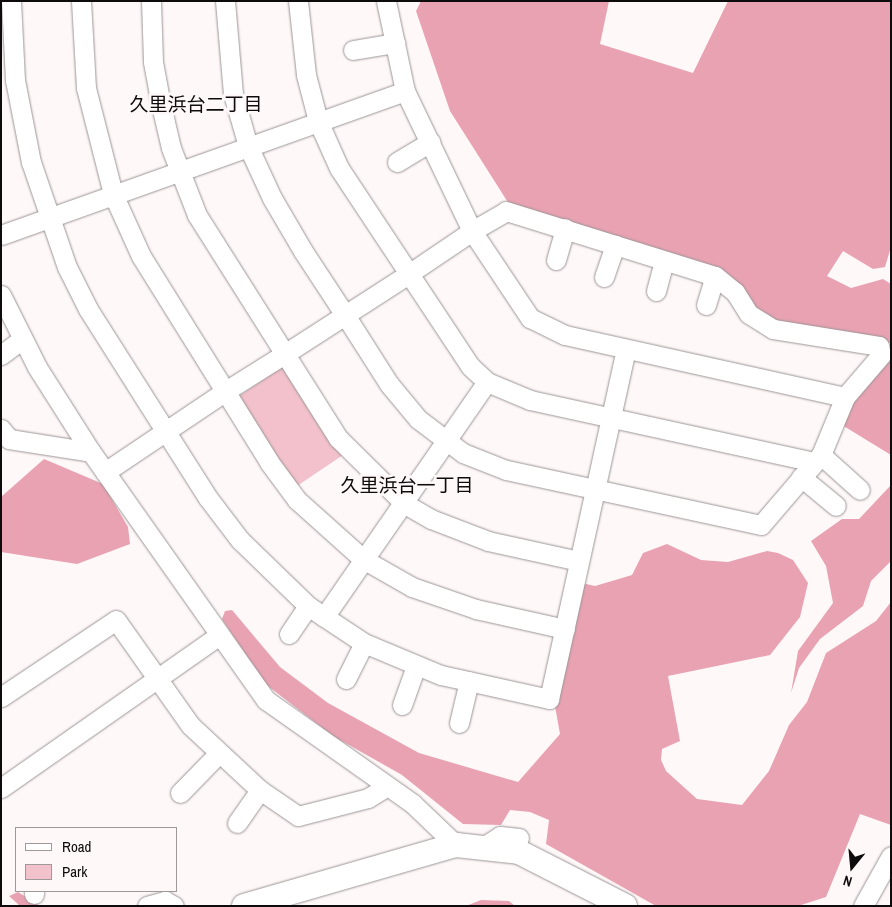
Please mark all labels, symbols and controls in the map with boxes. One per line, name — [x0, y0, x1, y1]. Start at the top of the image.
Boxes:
district label: 久里浜台二丁目 — [130, 94, 262, 116]
district label: 久里浜台一丁目 — [341, 475, 473, 497]
legend — [15, 827, 178, 892]
text: Road — [62, 836, 91, 857]
north arrow — [827, 842, 877, 892]
text: Park — [62, 861, 87, 882]
text: N — [841, 872, 854, 891]

